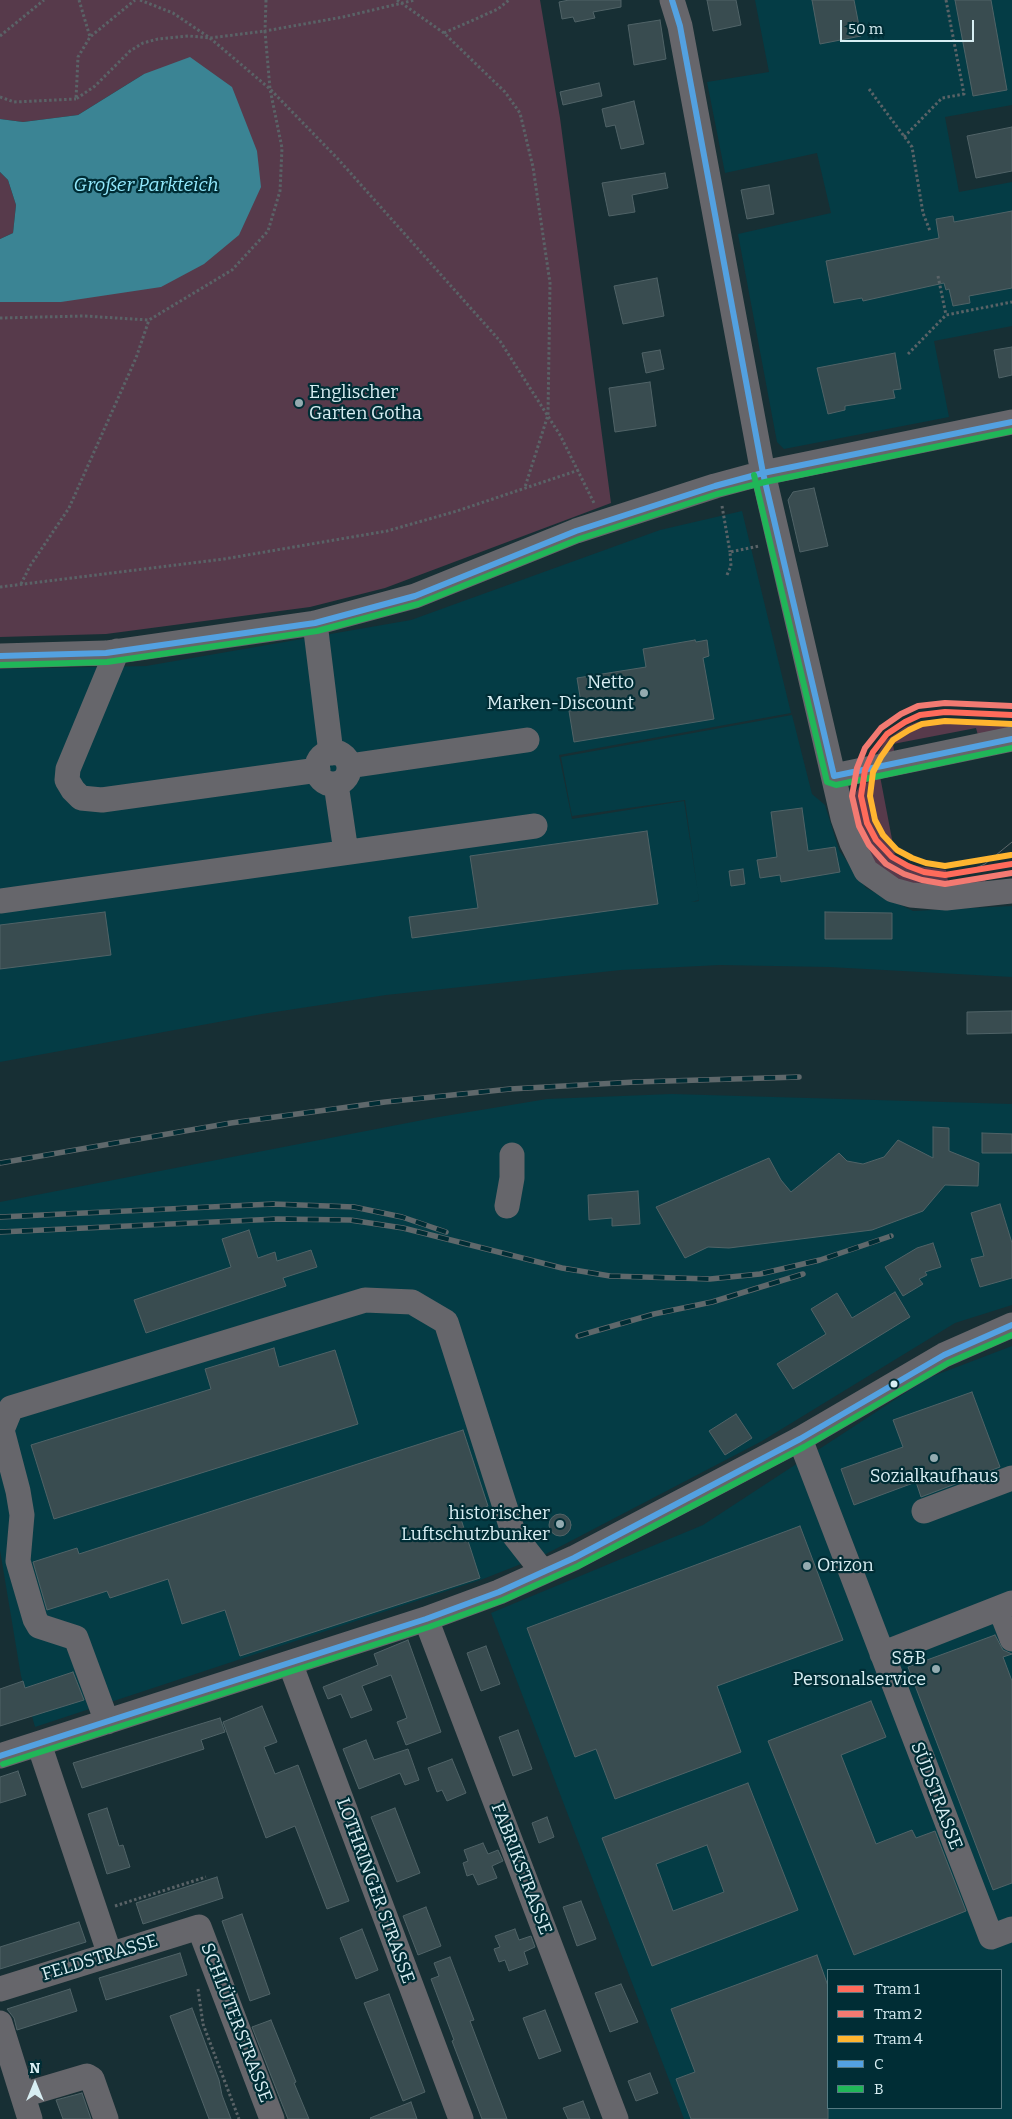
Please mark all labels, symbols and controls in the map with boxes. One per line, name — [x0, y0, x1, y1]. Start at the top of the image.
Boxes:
scale bar — [842, 10, 976, 42]
text: 50 m — [848, 20, 883, 38]
water label: Großer Parkteich — [74, 175, 218, 197]
place label: Englischer Garten Gotha — [309, 382, 422, 424]
marker: Englischer Garten Gotha — [293, 397, 305, 409]
place label: Netto Marken-Discount — [487, 672, 634, 714]
marker: Netto Marken-Discount — [638, 687, 650, 699]
unlabelled marker — [889, 1379, 899, 1389]
marker: Sozialkaufhaus — [928, 1452, 940, 1464]
place label: Sozialkaufhaus — [870, 1466, 998, 1488]
place label: historischer Luftschutzbunker — [401, 1503, 550, 1546]
marker: historischer Luftschutzbunker — [554, 1518, 566, 1530]
place label: Orizon — [817, 1555, 874, 1577]
marker: Orizon — [801, 1560, 813, 1572]
place label: S&B Personalservice — [793, 1648, 926, 1690]
marker: S&B Personalservice — [930, 1663, 942, 1675]
street label: SÜDSTRASSE — [906, 1739, 966, 1853]
street label: LOTHRINGER STRASSE — [331, 1795, 419, 1987]
street label: FABRIKSTRASSE — [486, 1800, 556, 1938]
street label: FELDSTRASSE — [39, 1930, 161, 1986]
street label: SCHLÜTERSTRASSE — [196, 1940, 276, 2106]
legend — [827, 1969, 1002, 2109]
text: Tram 1 — [874, 1980, 920, 1998]
text: Tram 2 — [874, 2005, 922, 2023]
text: Tram 4 — [874, 2030, 923, 2048]
text: C — [874, 2055, 884, 2073]
north arrow — [10, 2059, 60, 2109]
text: N — [30, 2060, 40, 2077]
text: B — [874, 2080, 884, 2098]

